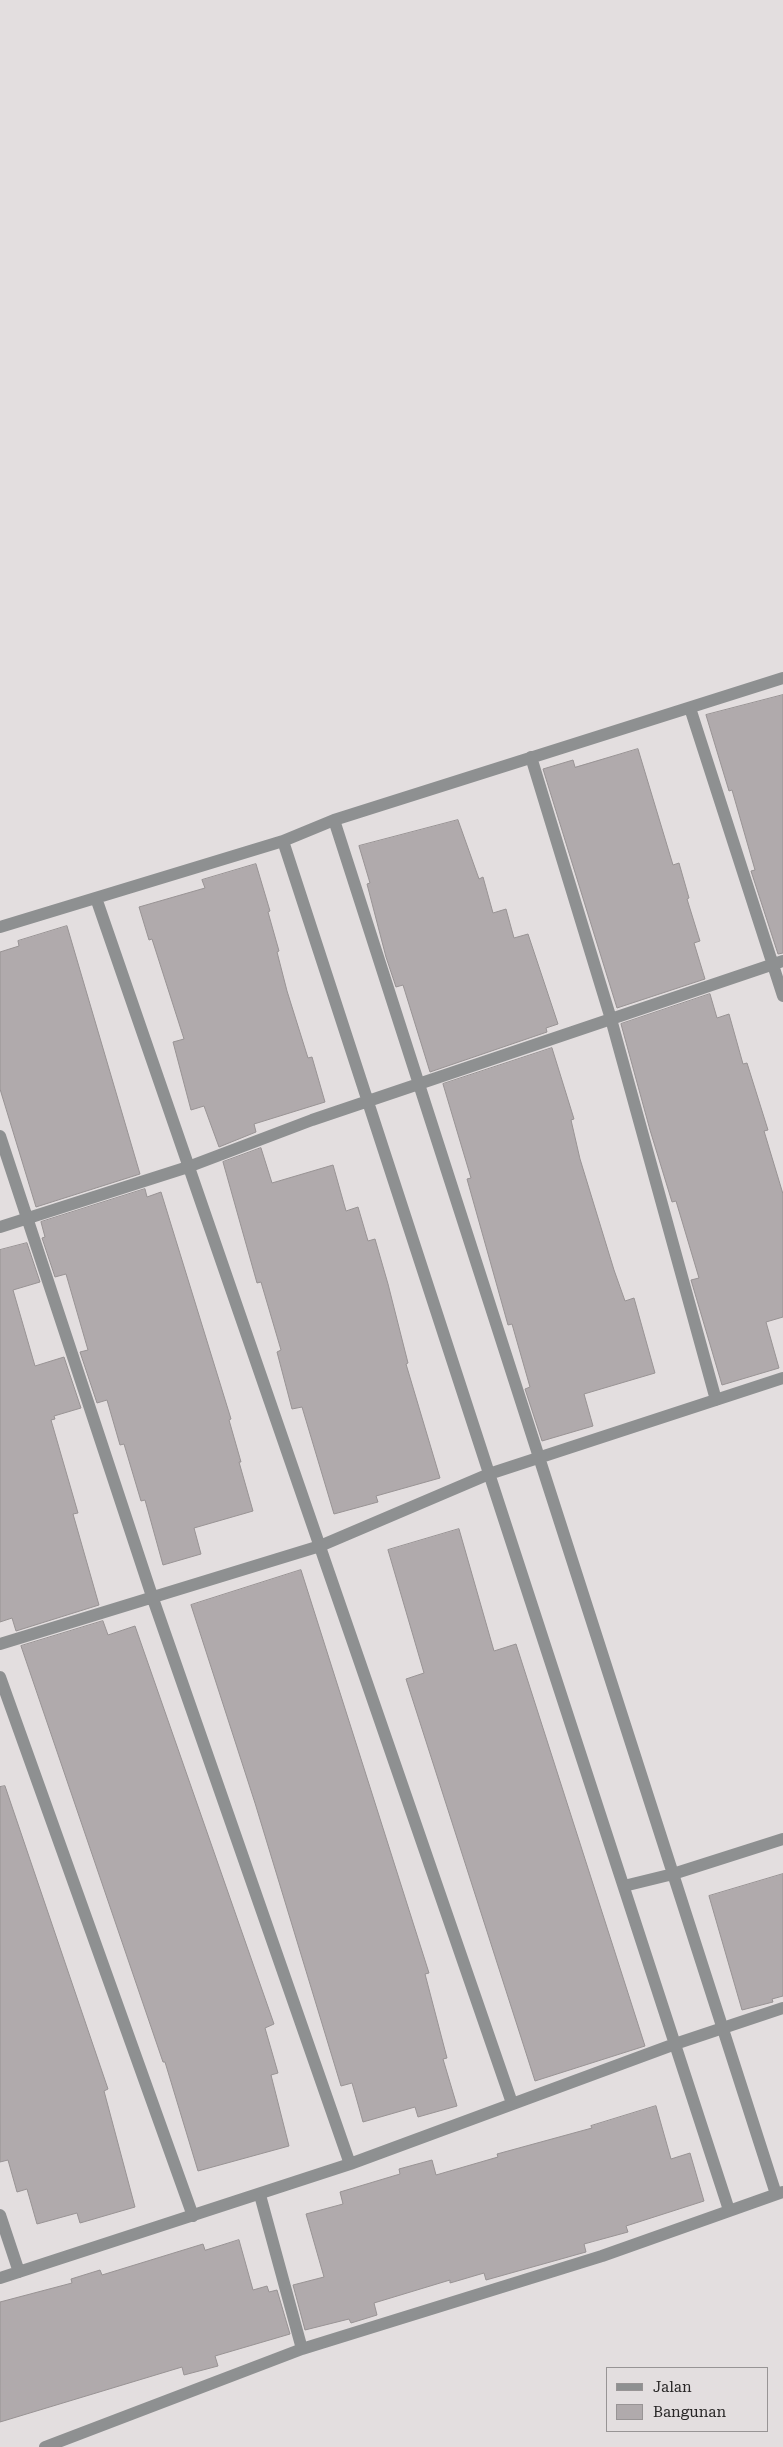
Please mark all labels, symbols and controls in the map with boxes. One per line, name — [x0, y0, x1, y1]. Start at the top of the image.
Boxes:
legend — [606, 2367, 768, 2432]
text: Jalan — [653, 2378, 692, 2396]
text: Bangunan — [653, 2403, 726, 2421]

